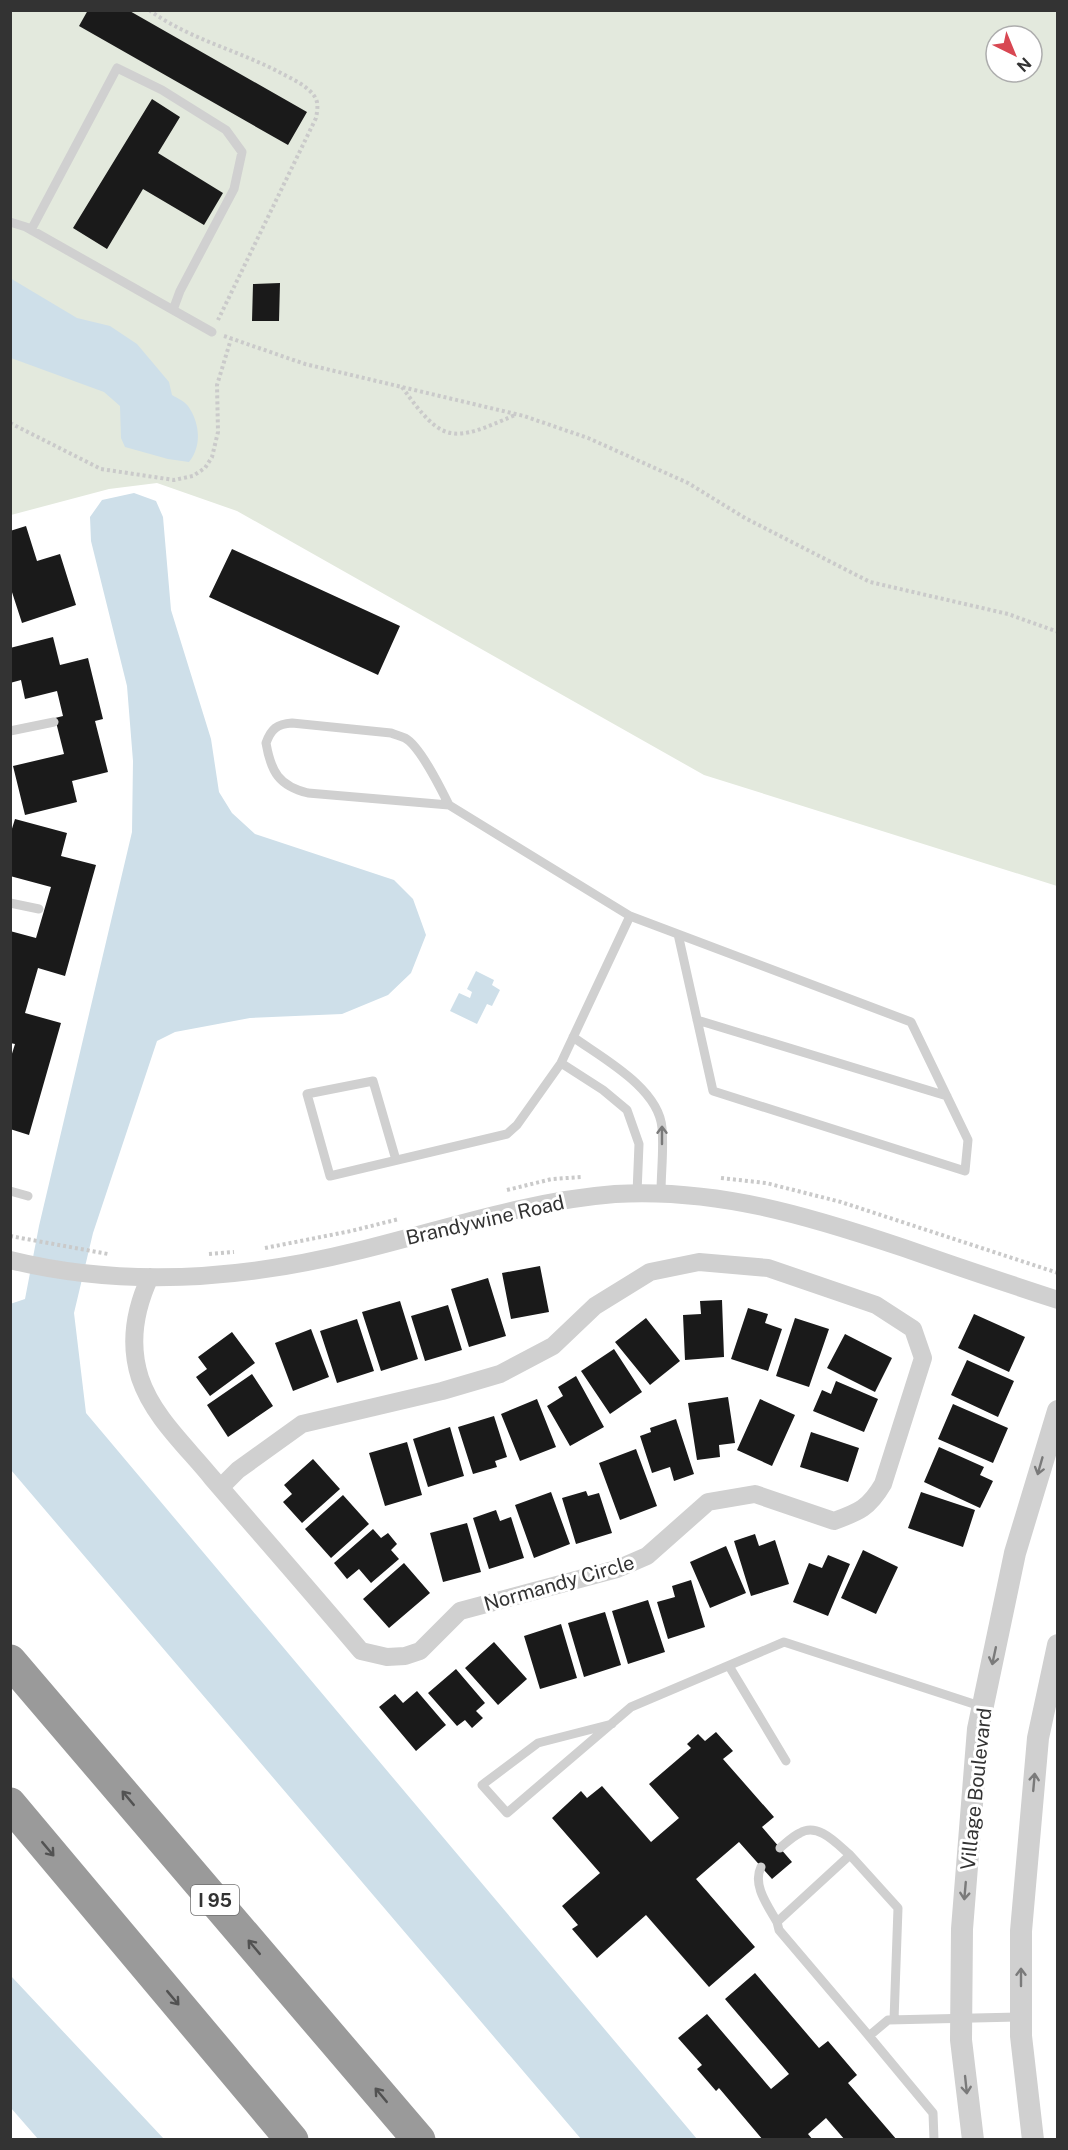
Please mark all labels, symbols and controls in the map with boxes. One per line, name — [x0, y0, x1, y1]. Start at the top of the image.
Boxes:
north arrow — [984, 24, 1044, 84]
text: N — [1013, 53, 1035, 76]
one-way arrow — [656, 1126, 667, 1145]
street label: Brandywine Road — [403, 1190, 567, 1250]
one-way arrow — [1034, 1457, 1045, 1476]
street label: Normandy Circle — [481, 1550, 637, 1616]
one-way arrow — [988, 1646, 999, 1665]
street label: Village Boulevard — [956, 1707, 996, 1871]
one-way arrow — [1029, 1773, 1040, 1793]
one-way arrow — [121, 1791, 135, 1806]
one-way arrow — [41, 1841, 55, 1856]
one-way arrow — [959, 1880, 970, 1900]
road number: I 95 — [191, 1885, 239, 1915]
one-way arrow — [247, 1940, 261, 1955]
one-way arrow — [1015, 1967, 1027, 1987]
one-way arrow — [167, 1990, 180, 2006]
one-way arrow — [961, 2075, 972, 2095]
one-way arrow — [374, 2088, 388, 2103]

